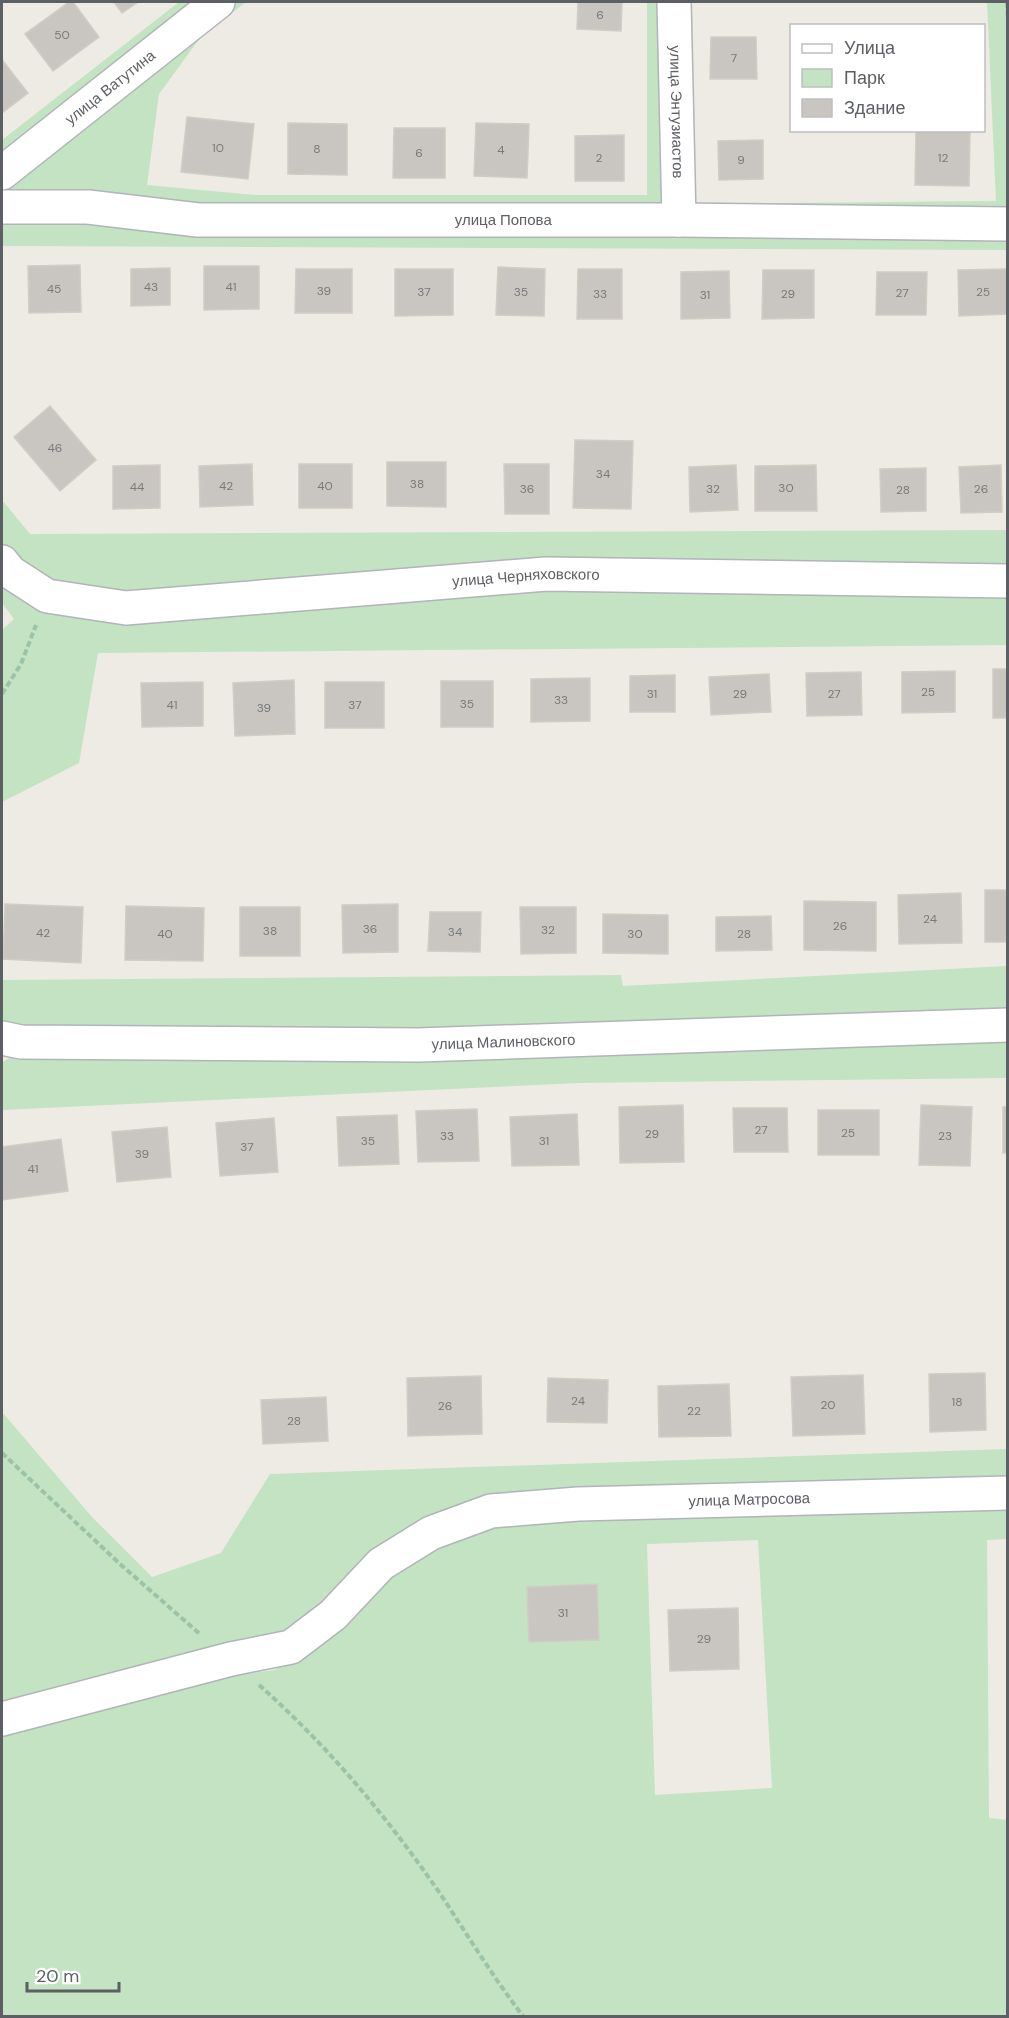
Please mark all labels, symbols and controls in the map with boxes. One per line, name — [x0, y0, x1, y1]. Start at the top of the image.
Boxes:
house number: 6 — [596, 7, 604, 23]
legend — [790, 24, 985, 132]
house number: 50 — [54, 27, 70, 43]
text: Улица — [844, 36, 896, 60]
street label: улица Ватутина — [61, 45, 160, 129]
street label: улица Энтузиастов — [665, 45, 688, 179]
house number: 7 — [731, 50, 737, 66]
text: Парк — [844, 66, 885, 90]
text: Здание — [844, 96, 905, 120]
house number: 10 — [212, 140, 224, 156]
house number: 8 — [313, 141, 321, 157]
house number: 4 — [497, 142, 505, 158]
house number: 6 — [415, 145, 423, 161]
house number: 2 — [596, 150, 603, 166]
house number: 12 — [938, 150, 948, 166]
house number: 9 — [737, 152, 745, 168]
street label: улица Попова — [455, 210, 552, 230]
house number: 43 — [144, 279, 158, 295]
house number: 41 — [225, 279, 237, 295]
house number: 45 — [47, 281, 61, 297]
house number: 39 — [317, 283, 331, 299]
house number: 37 — [417, 284, 431, 300]
house number: 35 — [514, 284, 528, 300]
house number: 25 — [976, 284, 990, 300]
house number: 27 — [895, 285, 909, 301]
house number: 33 — [593, 286, 607, 302]
house number: 29 — [781, 286, 795, 302]
house number: 31 — [700, 287, 710, 303]
house number: 46 — [48, 440, 62, 456]
house number: 34 — [596, 466, 610, 482]
house number: 38 — [410, 476, 424, 492]
house number: 42 — [219, 478, 233, 494]
house number: 40 — [317, 478, 333, 494]
house number: 44 — [130, 479, 144, 495]
house number: 30 — [778, 480, 794, 496]
house number: 36 — [520, 481, 534, 497]
house number: 32 — [706, 481, 720, 497]
house number: 26 — [974, 481, 988, 497]
house number: 28 — [896, 482, 910, 498]
street label: улица Черняховского — [451, 564, 600, 592]
house number: 25 — [921, 684, 935, 700]
house number: 31 — [647, 686, 657, 702]
house number: 29 — [733, 686, 747, 702]
house number: 27 — [827, 686, 841, 702]
house number: 33 — [554, 692, 568, 708]
house number: 35 — [460, 696, 474, 712]
house number: 41 — [166, 697, 178, 713]
house number: 37 — [348, 697, 362, 713]
house number: 39 — [257, 700, 271, 716]
house number: 24 — [923, 911, 937, 927]
house number: 26 — [833, 918, 847, 934]
house number: 36 — [363, 921, 377, 937]
house number: 32 — [541, 922, 555, 938]
house number: 38 — [263, 923, 277, 939]
house number: 34 — [448, 924, 462, 940]
house number: 42 — [36, 925, 50, 941]
house number: 40 — [157, 926, 173, 942]
house number: 30 — [627, 926, 643, 942]
house number: 28 — [737, 926, 751, 942]
street label: улица Малиновского — [431, 1030, 576, 1055]
house number: 27 — [754, 1122, 768, 1138]
house number: 25 — [841, 1125, 855, 1141]
house number: 29 — [645, 1126, 659, 1142]
house number: 33 — [440, 1128, 454, 1144]
house number: 23 — [938, 1128, 952, 1144]
house number: 35 — [361, 1133, 375, 1149]
house number: 31 — [539, 1133, 549, 1149]
house number: 37 — [240, 1139, 254, 1155]
house number: 39 — [135, 1146, 149, 1162]
house number: 41 — [27, 1161, 39, 1177]
house number: 24 — [571, 1393, 585, 1409]
house number: 18 — [951, 1394, 963, 1410]
house number: 20 — [820, 1397, 836, 1413]
house number: 26 — [438, 1398, 452, 1414]
house number: 22 — [687, 1403, 701, 1419]
house number: 28 — [287, 1413, 301, 1429]
street label: улица Матросова — [688, 1488, 811, 1511]
house number: 31 — [558, 1605, 568, 1621]
house number: 29 — [697, 1631, 711, 1647]
scale bar — [27, 1955, 118, 1993]
text: 20 m — [36, 1964, 79, 1988]

